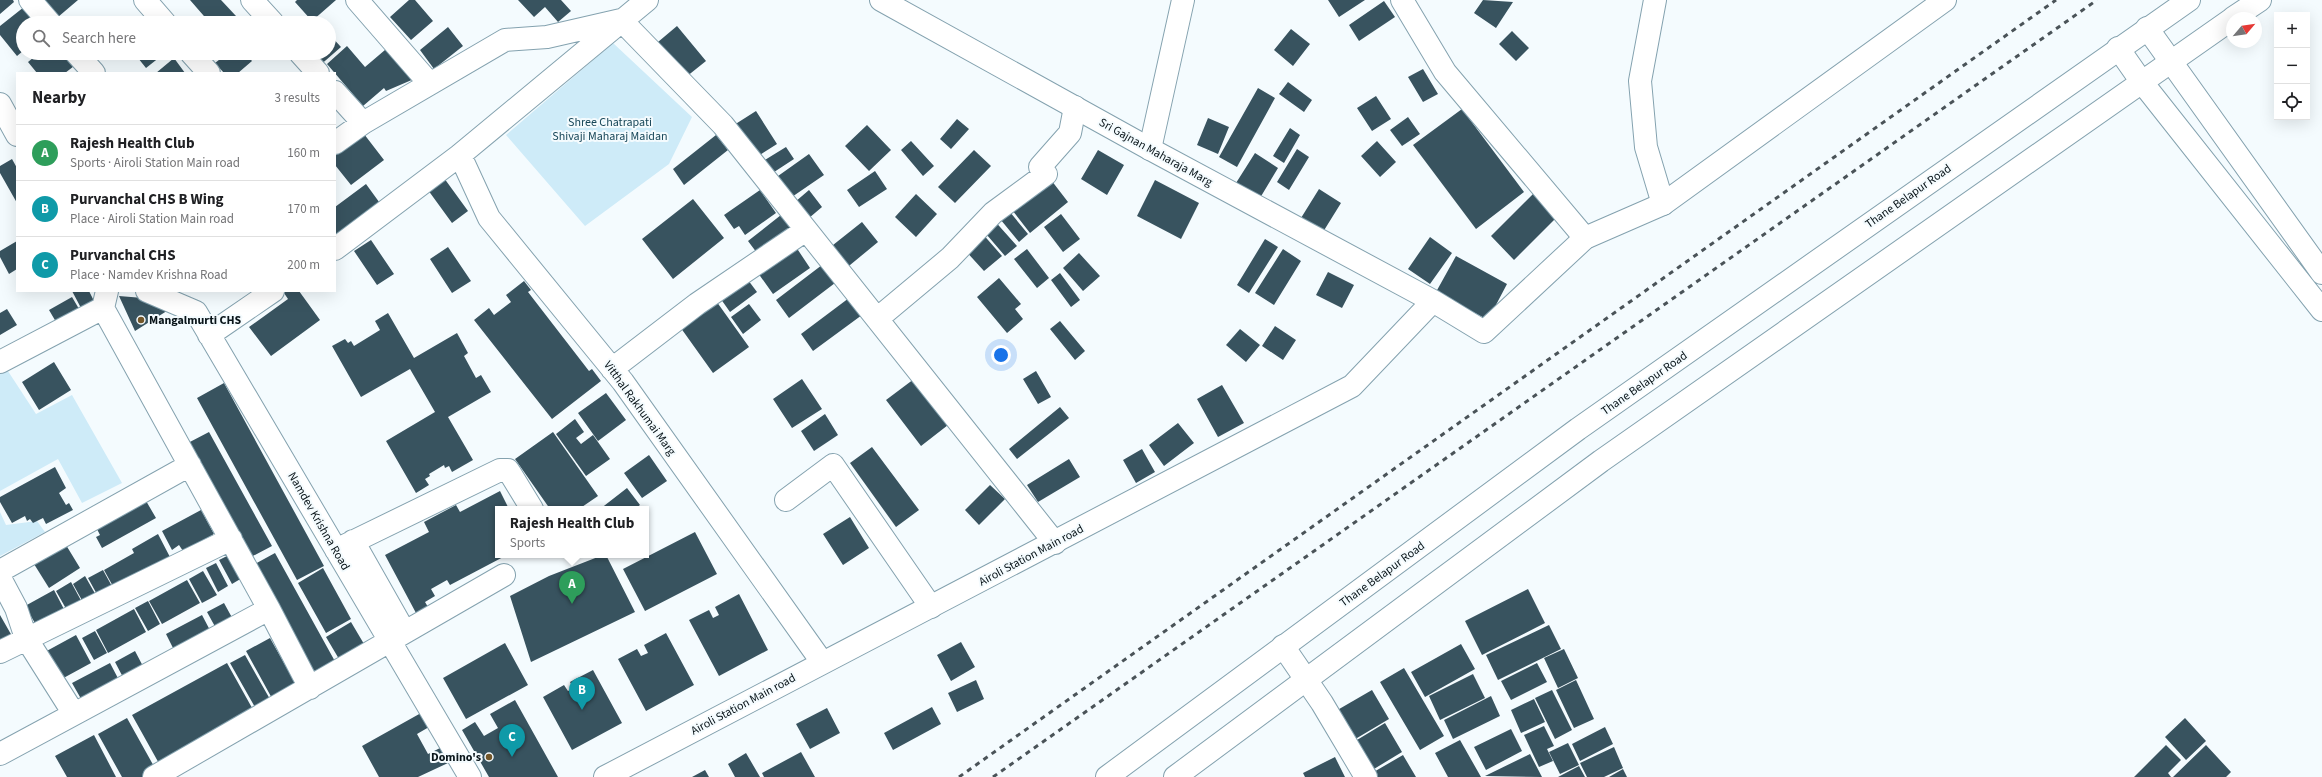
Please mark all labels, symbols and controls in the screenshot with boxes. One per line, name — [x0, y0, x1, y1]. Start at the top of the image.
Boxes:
north arrow — [2226, 12, 2262, 48]
map controls — [2274, 12, 2310, 120]
button: + — [2274, 12, 2310, 48]
search box — [16, 16, 336, 60]
icon: search — [30, 27, 52, 49]
text: Search here — [62, 28, 136, 49]
button: − — [2274, 48, 2310, 84]
button: locate — [2274, 84, 2310, 120]
text: Nearby — [32, 86, 86, 110]
text: 3 results — [275, 89, 320, 107]
park label: Shree Chatrapati Shivaji Maharaj Maidan — [552, 114, 668, 145]
street label: Sri Gajnan Maharaja Marg — [1096, 114, 1216, 191]
text: Rajesh Health Club — [70, 133, 194, 154]
text: A — [41, 144, 49, 162]
text: 160 m — [287, 144, 320, 162]
text: Sports · Airoli Station Main road — [70, 154, 240, 172]
street label: Thane Belapur Road — [1862, 160, 1955, 232]
text: Purvanchal CHS B Wing — [70, 189, 224, 210]
text: B — [41, 200, 49, 218]
text: 170 m — [287, 200, 320, 218]
text: Place · Airoli Station Main road — [70, 210, 234, 228]
text: Purvanchal CHS — [70, 245, 176, 266]
text: C — [41, 256, 49, 274]
text: 200 m — [287, 256, 320, 274]
text: Place · Namdev Krishna Road — [70, 266, 228, 284]
place label: Mangalmurti CHS — [149, 312, 242, 329]
marker: Mangalmurti CHS — [136, 315, 146, 325]
your location — [991, 345, 1011, 365]
street label: Thane Belapur Road — [1598, 347, 1691, 419]
street label: Vitthal Rakhumai Marg — [599, 358, 680, 459]
street label: Namdev Krishna Road — [283, 469, 354, 573]
popup — [495, 506, 649, 558]
text: Rajesh Health Club — [510, 513, 634, 534]
street label: Airoli Station Main road — [976, 521, 1087, 590]
text: Sports — [510, 534, 545, 552]
street label: Thane Belapur Road — [1336, 538, 1428, 611]
pin: A — [559, 571, 585, 604]
street label: Airoli Station Main road — [688, 670, 799, 739]
pin: B — [569, 677, 595, 710]
pin: C — [499, 724, 525, 757]
place label: Domino's — [431, 749, 481, 766]
marker: Domino's — [484, 752, 494, 762]

